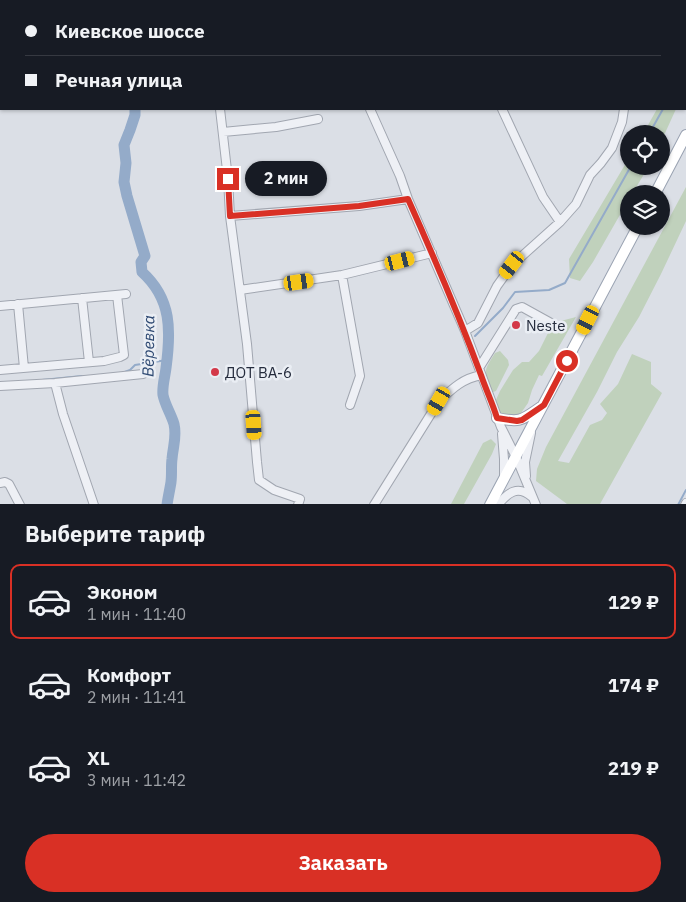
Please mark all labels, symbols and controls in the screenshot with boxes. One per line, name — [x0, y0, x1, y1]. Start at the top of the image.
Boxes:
text: Киевское шоссе — [55, 19, 205, 43]
text: Речная улица — [55, 68, 183, 92]
map controls — [620, 125, 670, 235]
button: locate — [620, 125, 670, 175]
callout: 2 мин — [246, 162, 328, 196]
route end — [217, 168, 239, 190]
text: 2 мин — [264, 168, 308, 188]
button: layers — [620, 185, 670, 235]
car — [496, 249, 527, 281]
car — [383, 250, 416, 272]
car — [283, 272, 314, 292]
car — [574, 303, 601, 337]
water label: Вёревка — [137, 315, 159, 377]
place label: Neste — [526, 316, 565, 335]
marker: Neste — [510, 319, 522, 331]
route start — [556, 350, 578, 372]
place label: ДОТ ВА-6 — [225, 363, 292, 382]
marker: ДОТ ВА-6 — [209, 366, 221, 378]
car — [425, 384, 452, 418]
car — [245, 410, 262, 440]
text: Выберите тариф — [25, 519, 205, 548]
icon: car — [27, 579, 72, 624]
text: Эконом — [87, 580, 158, 604]
text: 129 ₽ — [608, 590, 659, 614]
text: 1 мин · 11:40 — [87, 604, 186, 624]
icon: car — [27, 662, 72, 707]
text: Комфорт — [87, 663, 171, 687]
text: 174 ₽ — [608, 673, 659, 697]
text: 2 мин · 11:41 — [87, 687, 186, 707]
icon: car — [27, 745, 72, 790]
text: XL — [87, 746, 110, 770]
text: 219 ₽ — [608, 756, 659, 780]
text: 3 мин · 11:42 — [87, 770, 186, 790]
button: Заказать — [25, 834, 661, 892]

